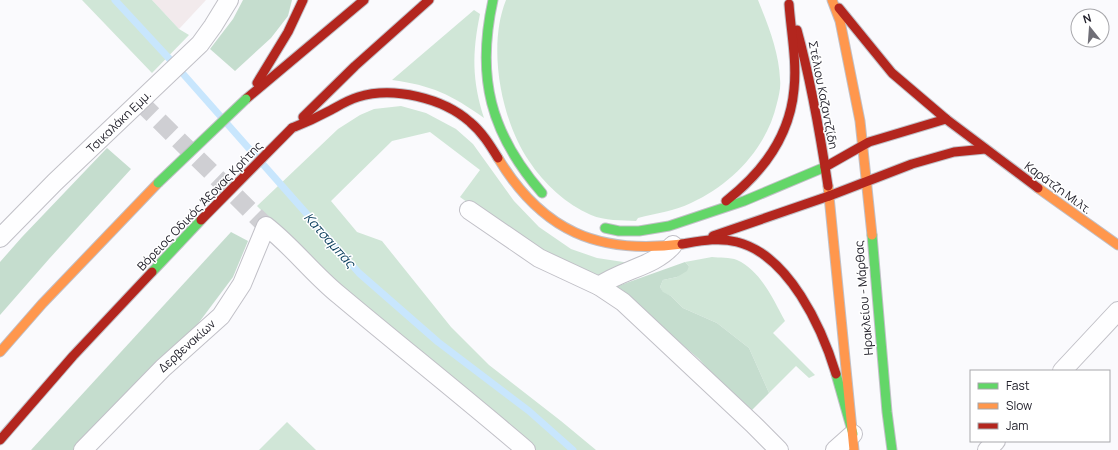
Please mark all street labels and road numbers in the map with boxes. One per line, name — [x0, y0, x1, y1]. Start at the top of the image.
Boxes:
street label: Στέλιου Καζαντζίδη — [805, 39, 842, 151]
street label: Τσικαλάκη Εμμ. — [83, 86, 155, 157]
street label: Βόρειος Οδικός Άξονας Κρήτης — [133, 137, 266, 274]
street label: Καράτζη Μιλτ. — [1021, 157, 1095, 218]
street label: Ηρακλείου - Μάρθας — [850, 240, 877, 356]
street label: Δερβενακίων — [154, 315, 219, 376]

